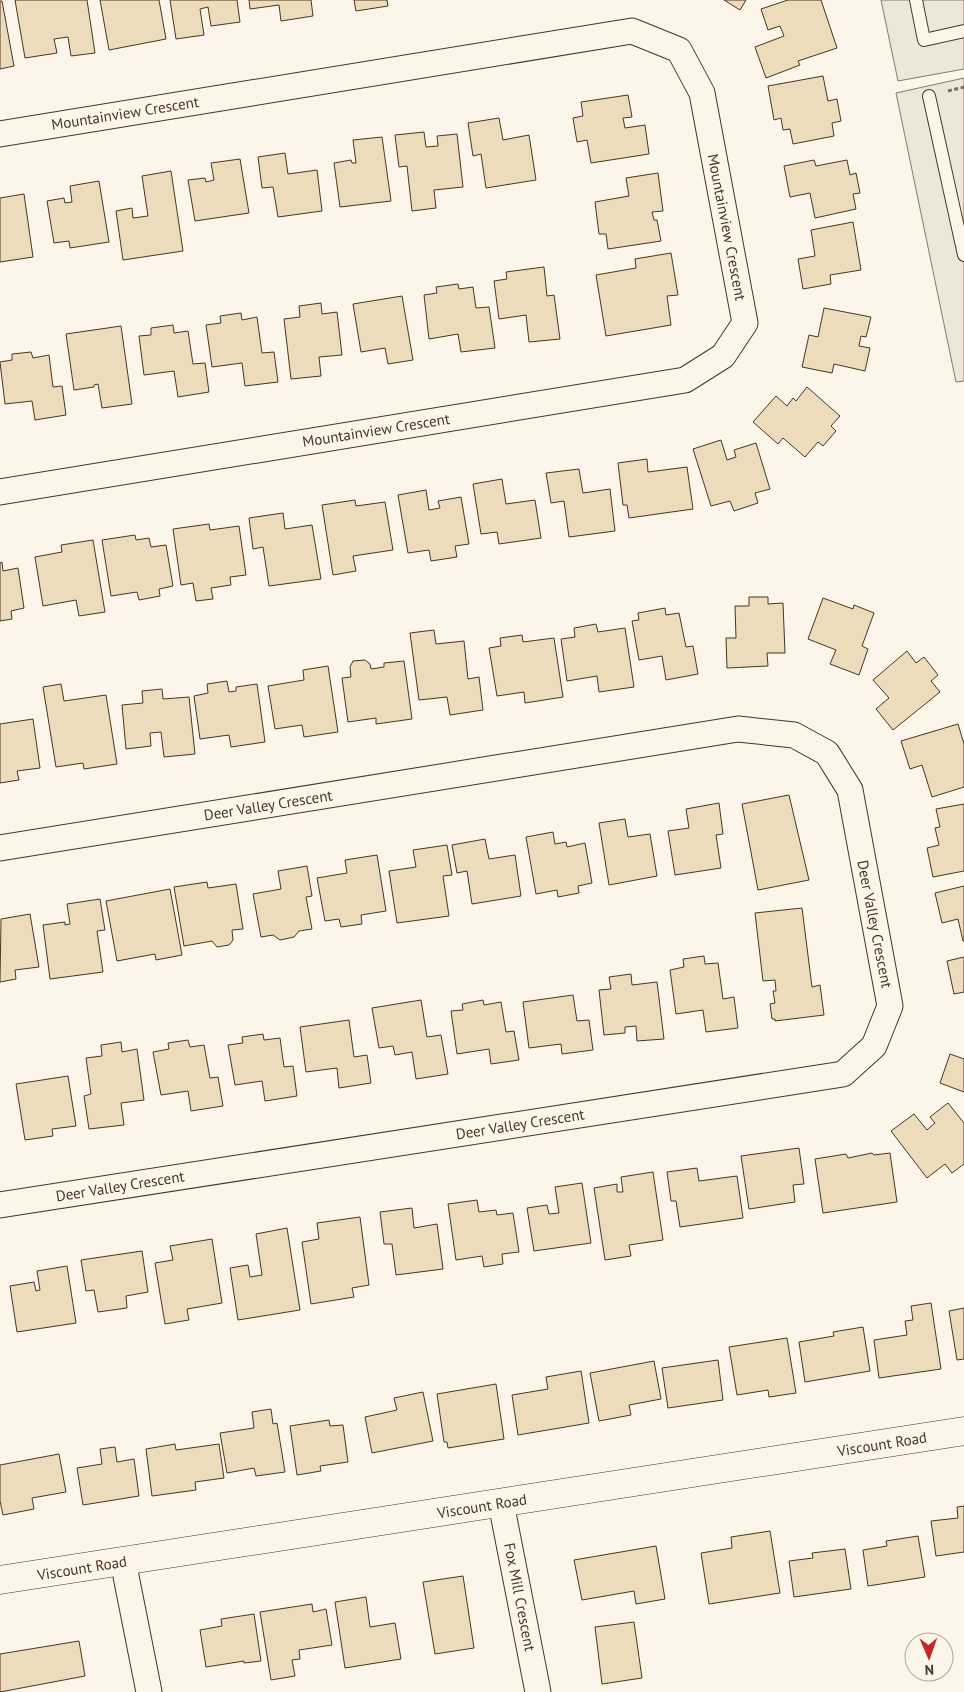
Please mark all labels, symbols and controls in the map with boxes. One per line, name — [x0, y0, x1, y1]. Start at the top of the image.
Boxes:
street label: Mountainview Crescent — [50, 92, 200, 134]
street label: Mountainview Crescent — [703, 152, 751, 302]
street label: Mountainview Crescent — [301, 409, 451, 451]
street label: Deer Valley Crescent — [202, 785, 334, 825]
street label: Deer Valley Crescent — [853, 858, 897, 990]
street label: Deer Valley Crescent — [454, 1104, 586, 1144]
street label: Deer Valley Crescent — [54, 1166, 186, 1206]
street label: Viscount Road — [835, 1428, 928, 1461]
street label: Viscount Road — [435, 1490, 528, 1523]
street label: Fox Mill Crescent — [500, 1541, 540, 1653]
street label: Viscount Road — [35, 1552, 128, 1585]
north arrow — [904, 1632, 954, 1682]
text: N — [925, 1661, 934, 1679]

